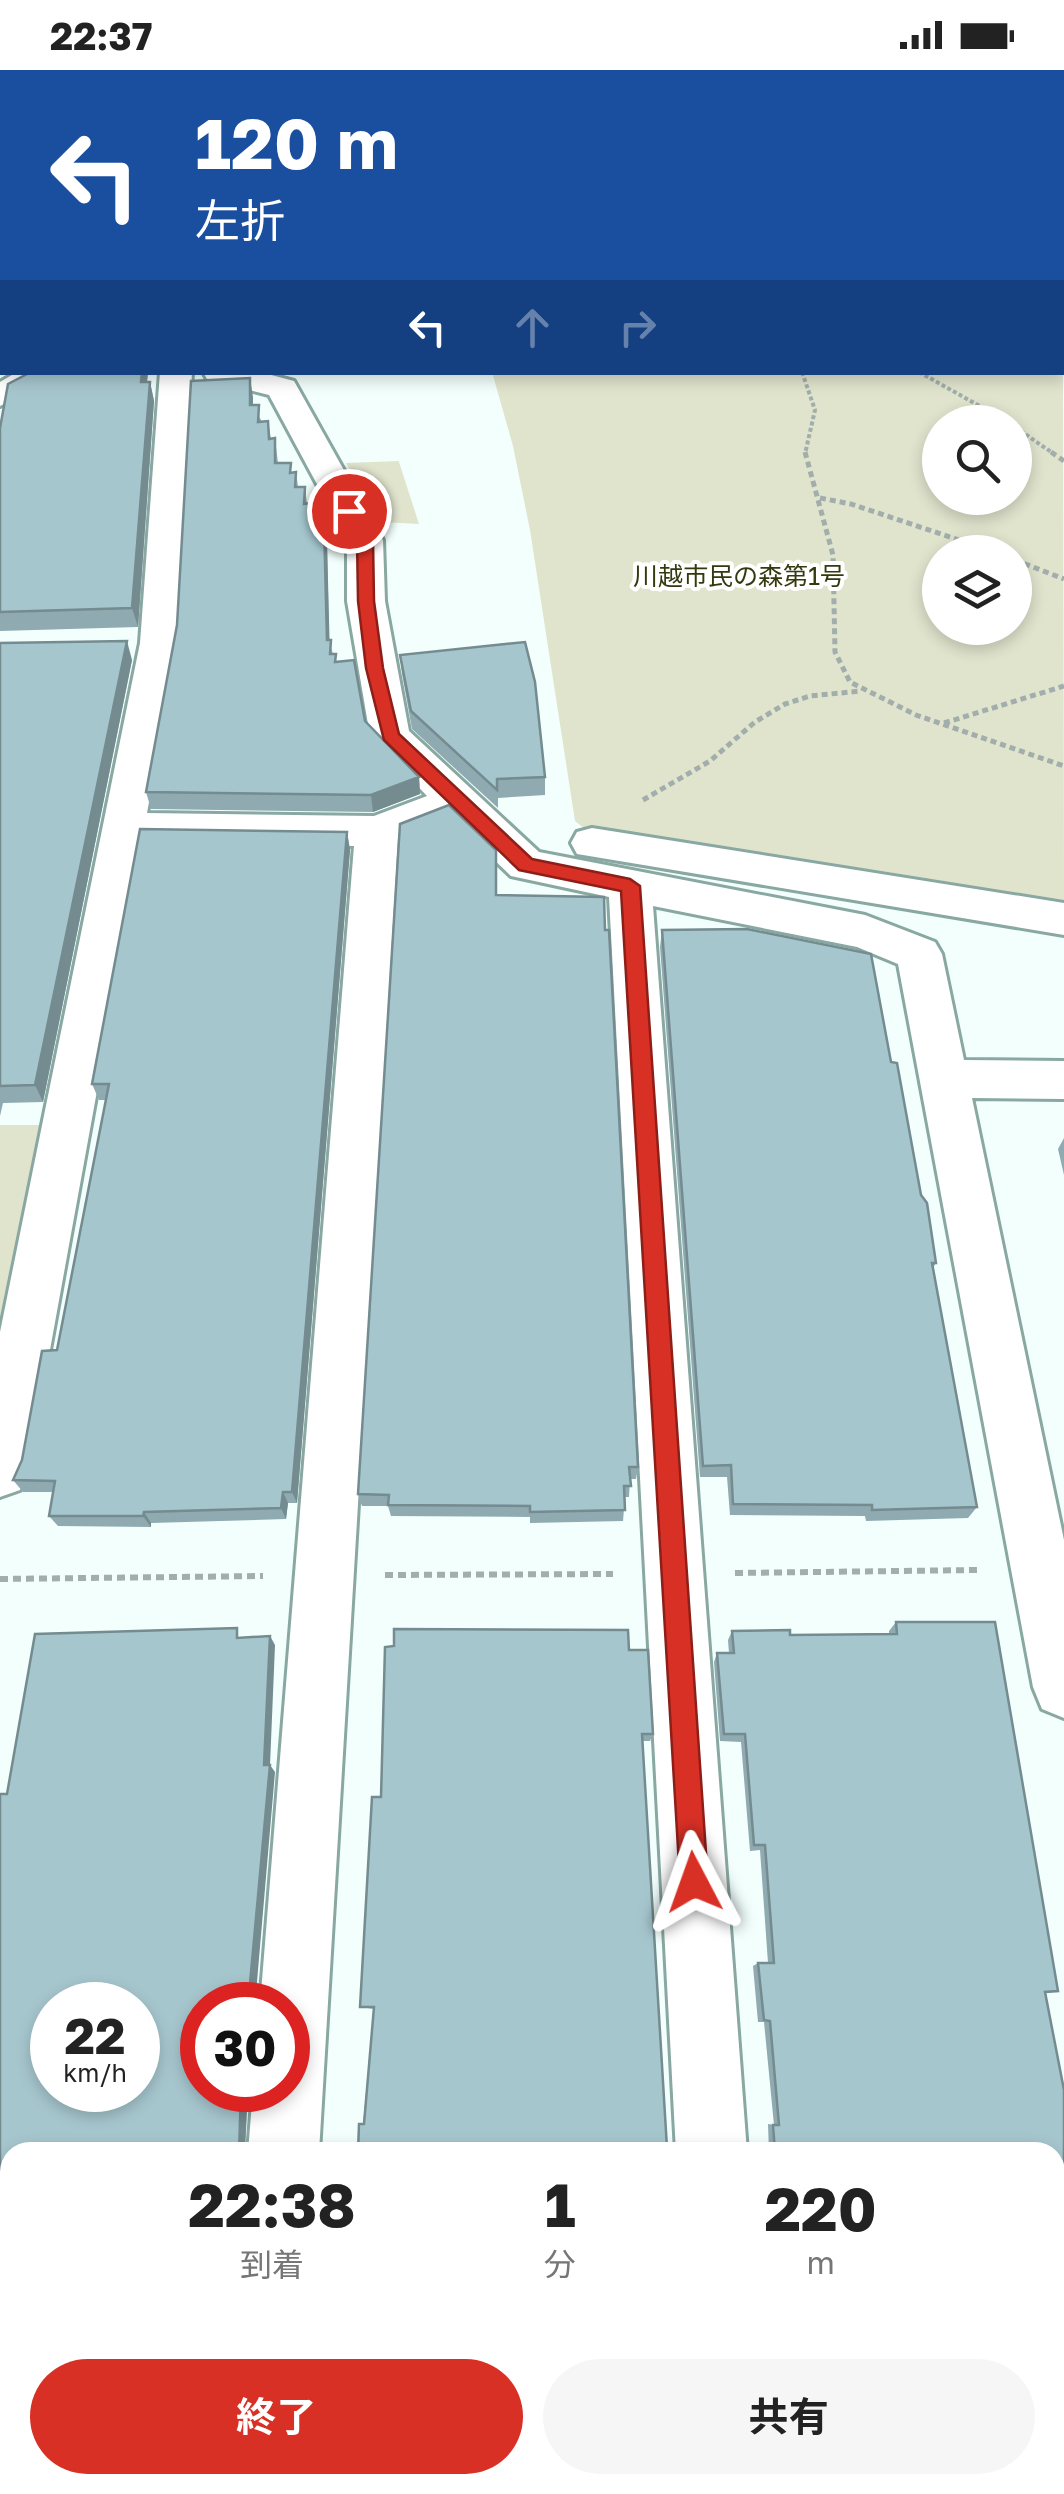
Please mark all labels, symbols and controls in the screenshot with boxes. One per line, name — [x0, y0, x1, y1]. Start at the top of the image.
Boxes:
text: 22:37 — [50, 13, 152, 58]
text: 120 m — [195, 100, 398, 184]
icon: left — [30, 110, 160, 240]
text: 左折 — [195, 193, 285, 247]
icon: left — [400, 300, 455, 355]
icon: ahead — [505, 300, 560, 355]
icon: right — [610, 300, 665, 355]
map controls — [922, 405, 1032, 645]
button: search — [922, 405, 1032, 515]
pin — [307, 469, 392, 554]
icon: arrive — [322, 484, 377, 539]
button: layers — [922, 535, 1032, 645]
park label: 川越市民の森第1号 — [633, 560, 845, 591]
position arrow — [642, 1830, 746, 1934]
speed limit sign: 30 — [180, 1982, 310, 2112]
text: 22 — [64, 2005, 125, 2065]
text: km/h — [63, 2057, 127, 2088]
text: 22:38 — [188, 2168, 356, 2240]
text: 1 — [545, 2168, 576, 2240]
text: 220 — [764, 2172, 877, 2244]
text: m — [806, 2243, 835, 2281]
text: 到着 — [240, 2245, 304, 2283]
text: 分 — [544, 2245, 576, 2283]
button: 終了 — [30, 2359, 523, 2474]
button: 共有 — [543, 2359, 1035, 2474]

